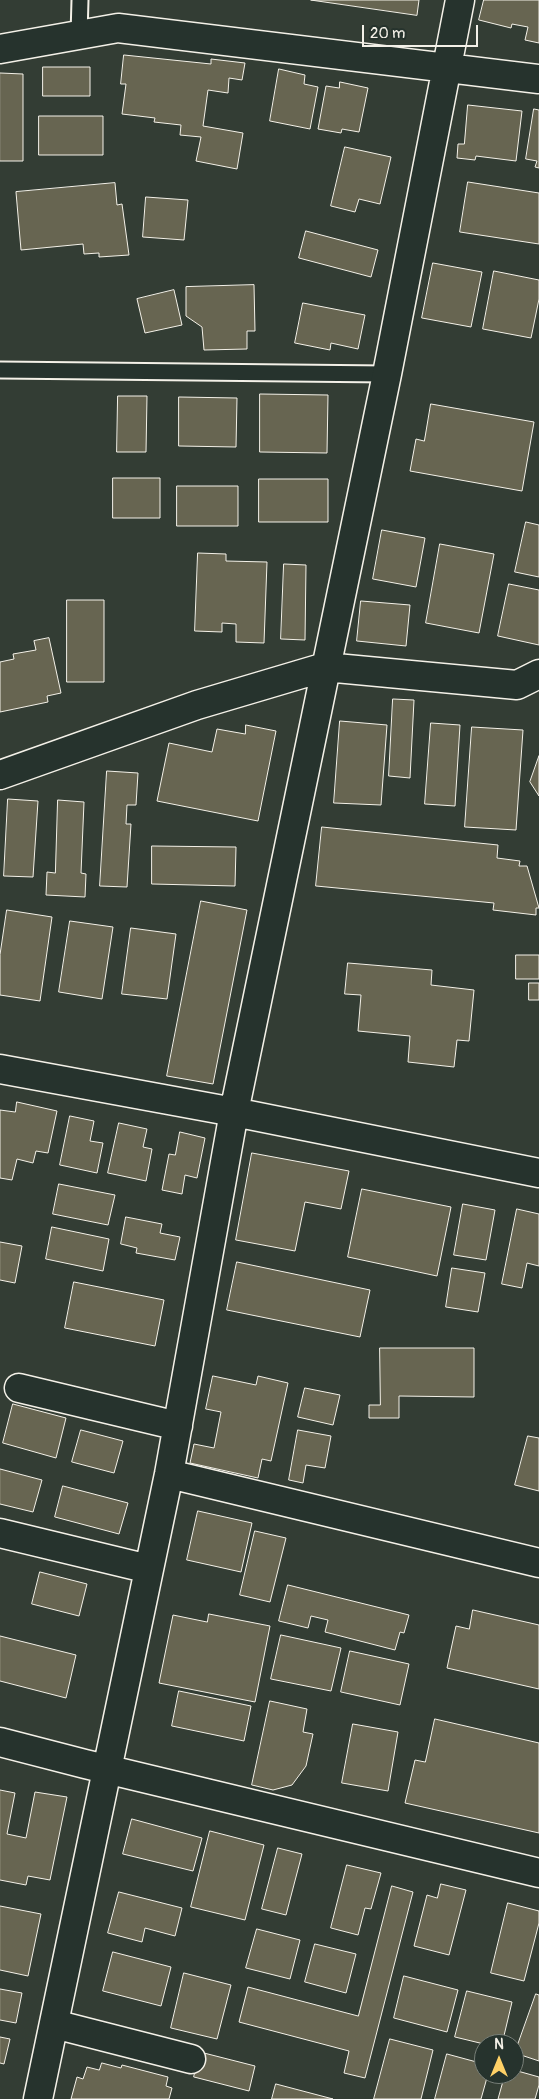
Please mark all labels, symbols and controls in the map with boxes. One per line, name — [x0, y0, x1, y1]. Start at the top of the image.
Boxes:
scale bar — [364, 15, 480, 47]
text: 20 m — [370, 24, 405, 43]
north arrow — [474, 2034, 524, 2084]
text: N — [494, 2036, 504, 2053]

